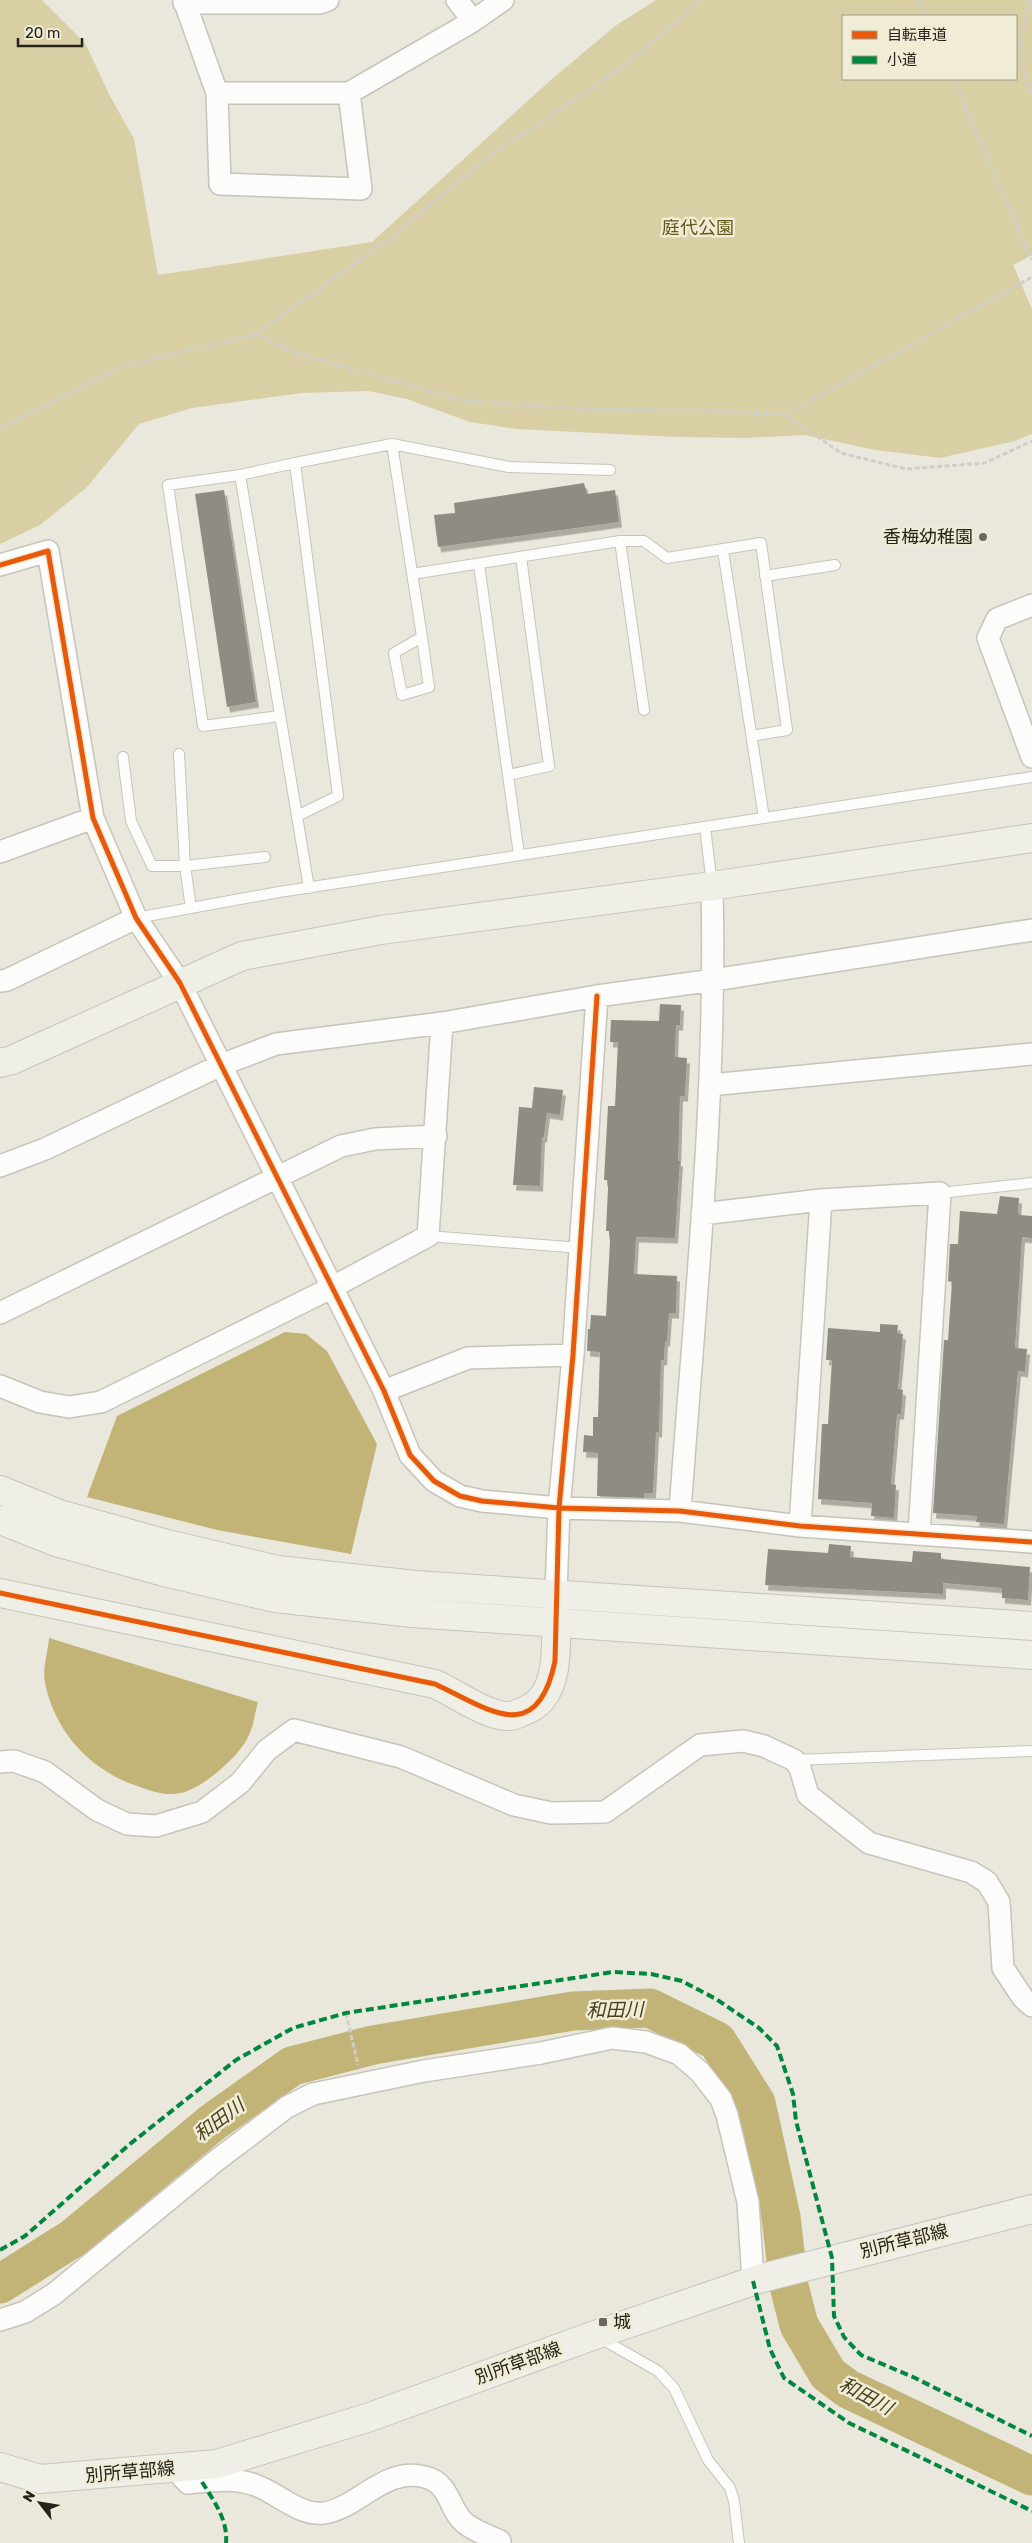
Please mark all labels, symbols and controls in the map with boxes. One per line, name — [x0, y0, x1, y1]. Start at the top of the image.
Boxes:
scale bar — [18, 15, 81, 47]
legend — [842, 15, 1017, 80]
text: 20 m — [25, 24, 60, 42]
text: 自転車道 — [887, 26, 947, 44]
text: 小道 — [887, 51, 917, 69]
park label: 庭代公園 — [662, 217, 734, 239]
place label: 香梅幼稚園 — [883, 526, 973, 548]
marker: 香梅幼稚園 — [977, 531, 989, 543]
water label: 和田川 — [586, 1998, 646, 2022]
water label: 和田川 — [189, 2092, 250, 2146]
street label: 別所草部線 — [858, 2219, 950, 2263]
place label: 城 — [613, 2311, 631, 2333]
marker: 城 — [597, 2316, 609, 2328]
street label: 別所草部線 — [472, 2337, 564, 2389]
water label: 和田川 — [835, 2372, 898, 2420]
street label: 別所草部線 — [84, 2457, 176, 2487]
north arrow — [15, 2478, 65, 2528]
text: N — [19, 2488, 39, 2505]

